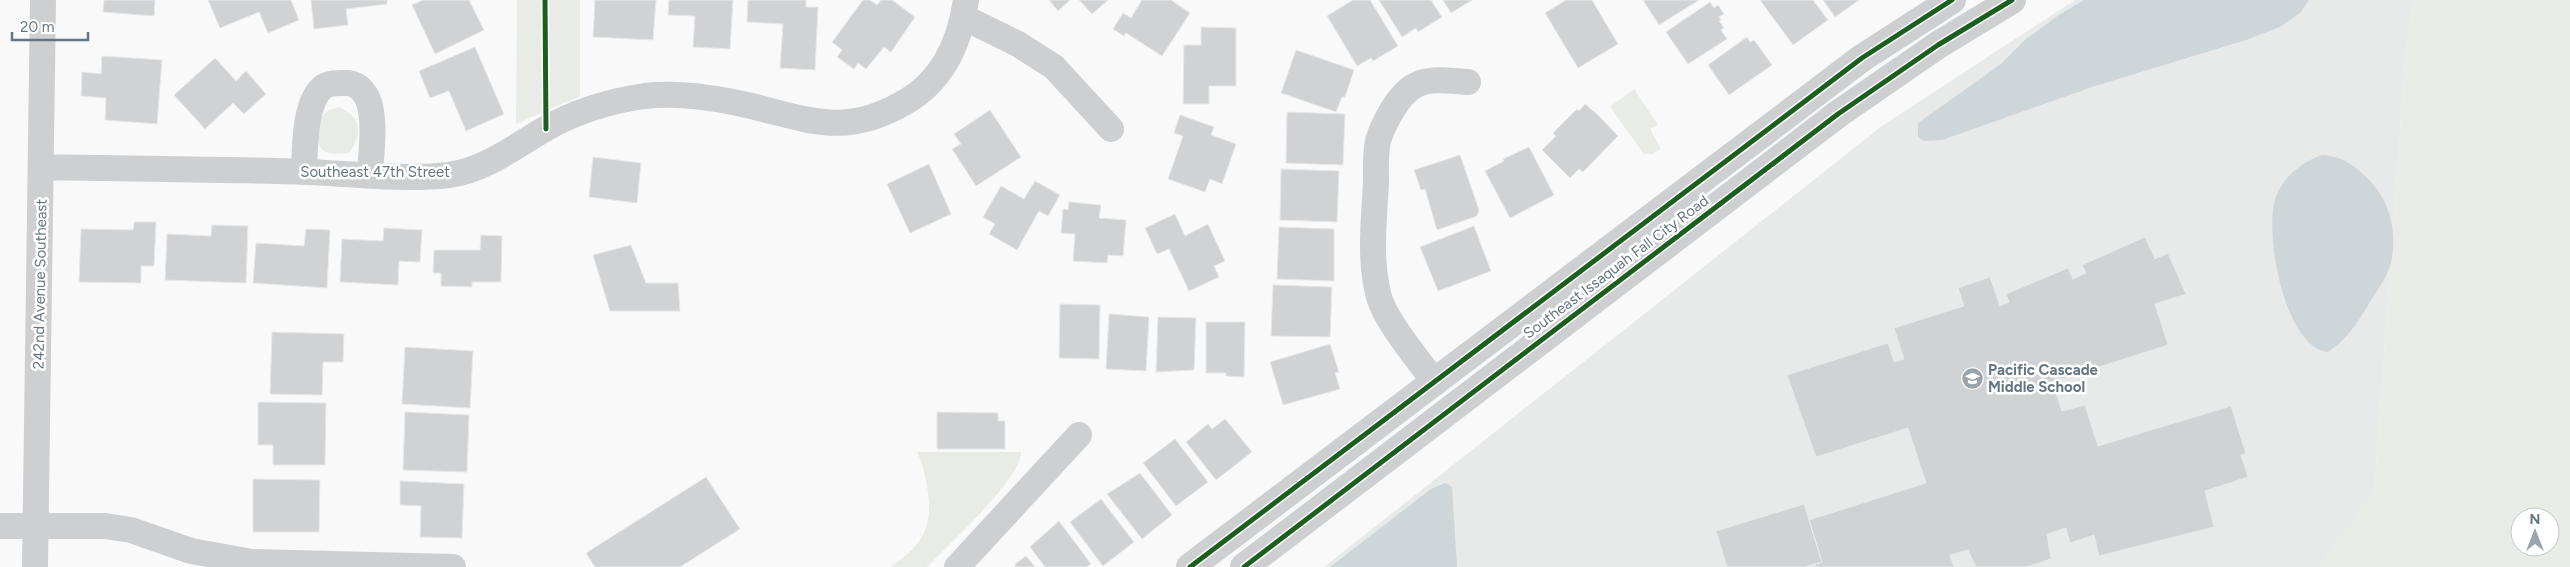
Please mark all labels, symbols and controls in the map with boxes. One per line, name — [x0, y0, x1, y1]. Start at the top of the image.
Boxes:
scale bar — [12, 10, 89, 42]
text: 20 m — [20, 18, 54, 36]
street label: Southeast 47th Street — [300, 163, 450, 181]
street label: Southeast Issaquah Fall City Road — [1520, 191, 1712, 343]
street label: 242nd Avenue Southeast — [30, 198, 50, 369]
place label: Pacific Cascade Middle School — [1988, 361, 2099, 396]
school or university icon: Pacific Cascade Middle School — [1960, 367, 1984, 391]
north arrow — [2510, 507, 2560, 557]
text: N — [2530, 511, 2540, 528]

